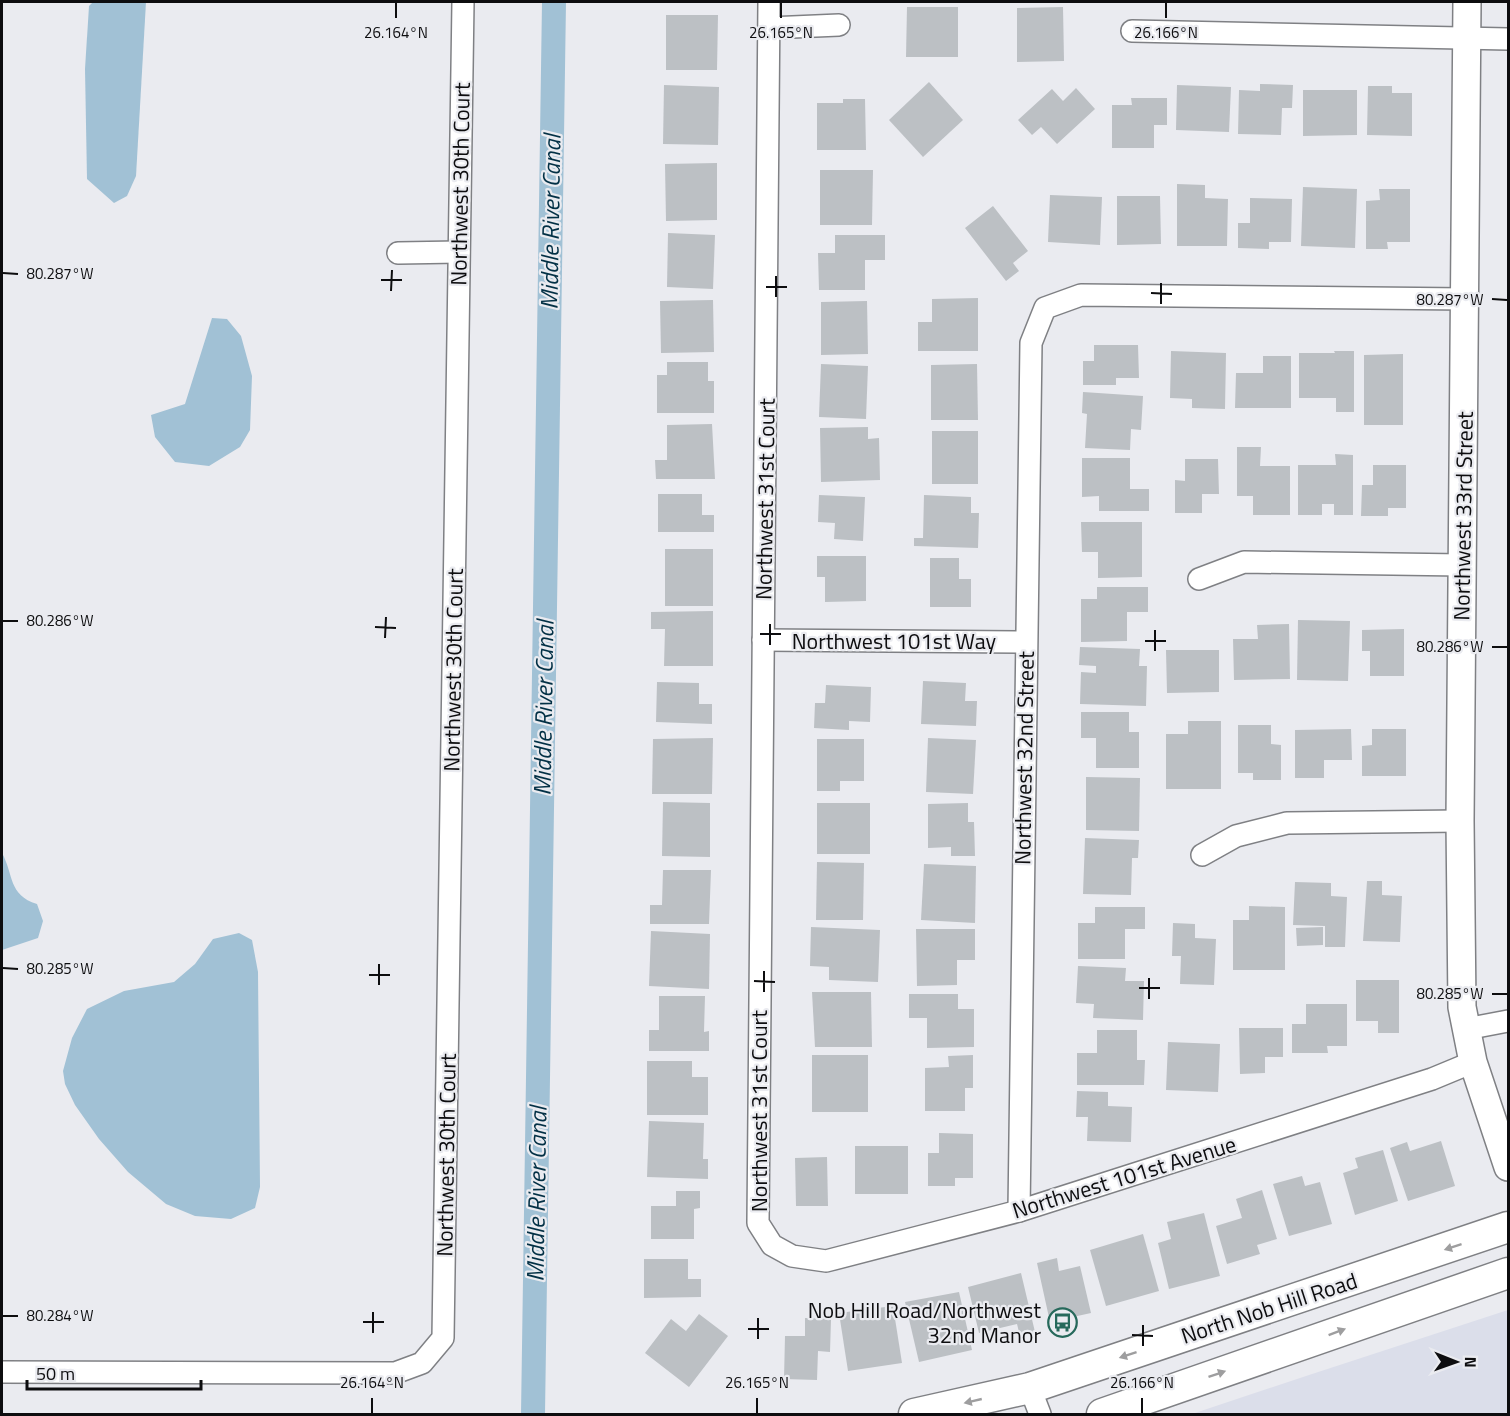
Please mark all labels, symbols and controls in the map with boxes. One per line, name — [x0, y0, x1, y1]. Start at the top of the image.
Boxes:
text: 26.164°N — [364, 21, 428, 44]
text: 26.165°N — [749, 21, 813, 44]
text: 26.166°N — [1134, 21, 1198, 44]
street label: Northwest 30th Court — [441, 82, 479, 286]
water label: Middle River Canal — [530, 131, 570, 310]
text: 80.287°W — [27, 262, 93, 285]
text: 80.287°W — [1417, 288, 1483, 311]
street label: Northwest 31st Court — [746, 398, 784, 600]
street label: Northwest 33rd Street — [1444, 411, 1482, 621]
street label: Northwest 30th Court — [434, 568, 472, 772]
text: 80.286°W — [27, 609, 93, 632]
water label: Middle River Canal — [523, 617, 563, 796]
street label: Northwest 101st Way — [792, 624, 997, 658]
text: 80.286°W — [1417, 635, 1483, 658]
street label: Northwest 32nd Street — [1005, 651, 1043, 865]
text: 80.285°W — [27, 957, 93, 980]
text: 80.285°W — [1417, 982, 1483, 1005]
street label: Northwest 31st Court — [742, 1010, 776, 1212]
street label: Northwest 30th Court — [427, 1053, 465, 1257]
water label: Middle River Canal — [516, 1103, 556, 1282]
street label: Northwest 101st Avenue — [1008, 1127, 1240, 1227]
one-way arrow — [1444, 1242, 1462, 1252]
street label: North Nob Hill Road — [1177, 1263, 1361, 1353]
place label: Nob Hill Road/Northwest 32nd Manor — [808, 1293, 1041, 1352]
text: 80.284°W — [27, 1304, 93, 1327]
bus stop icon: Nob Hill Road/Northwest 32nd Manor — [1046, 1307, 1078, 1339]
one-way arrow — [1328, 1326, 1346, 1336]
north arrow — [1426, 1332, 1486, 1392]
one-way arrow — [1119, 1351, 1137, 1360]
scale bar — [27, 1353, 201, 1391]
text: N — [1459, 1357, 1483, 1368]
text: 50 m — [36, 1360, 75, 1387]
one-way arrow — [1208, 1369, 1226, 1379]
text: 26.164°N — [340, 1371, 404, 1394]
text: 26.165°N — [725, 1371, 789, 1394]
text: 26.166°N — [1110, 1371, 1174, 1394]
one-way arrow — [963, 1397, 982, 1406]

